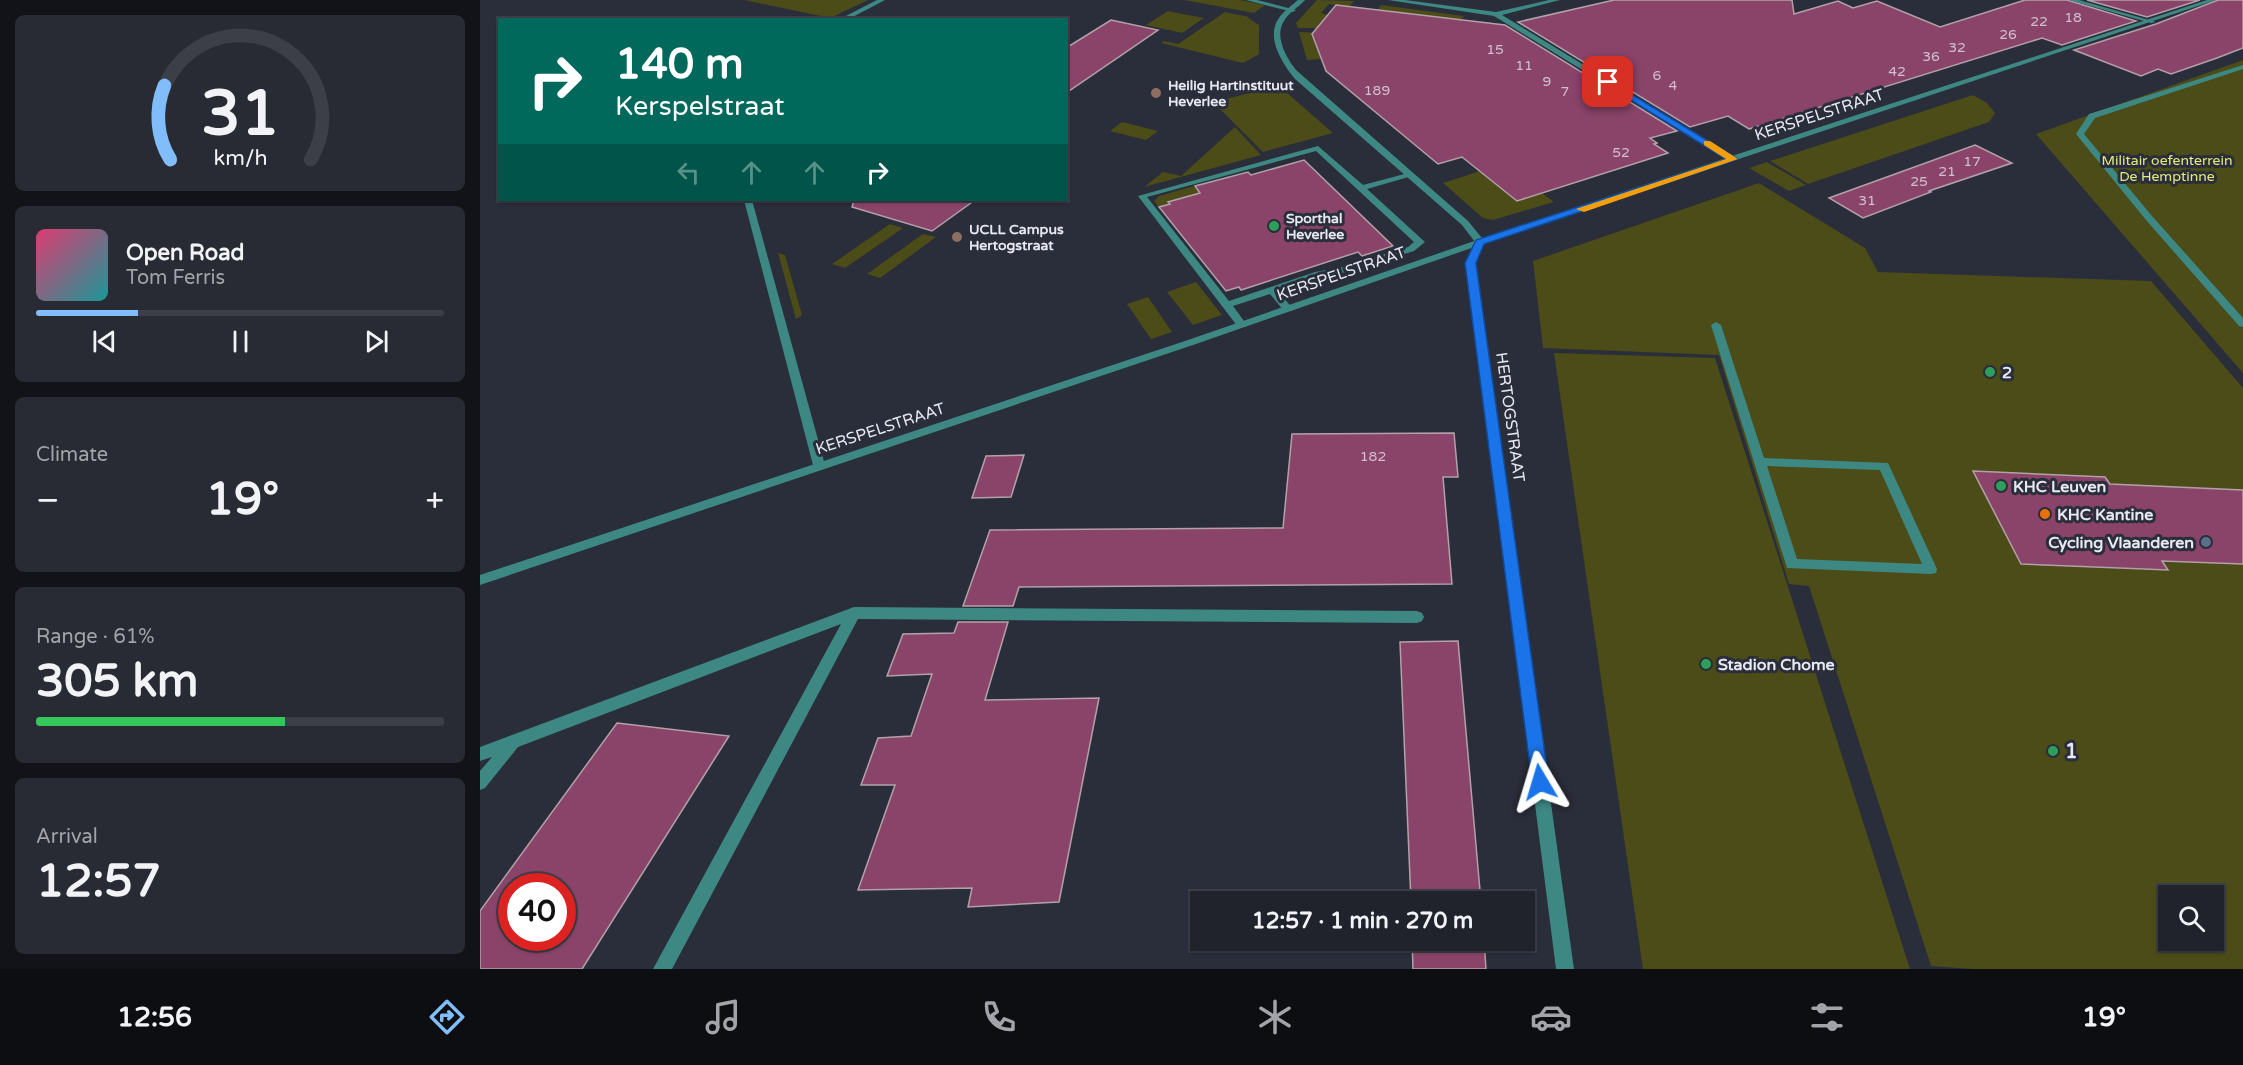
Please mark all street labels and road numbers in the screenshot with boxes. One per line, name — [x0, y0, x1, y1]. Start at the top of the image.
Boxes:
street label: KERSPELSTRAAT — [1752, 84, 1887, 145]
street label: KERSPELSTRAAT — [1274, 242, 1409, 305]
street label: HERTOGSTRAAT — [1491, 351, 1529, 484]
street label: KERSPELSTRAAT — [813, 398, 948, 459]

